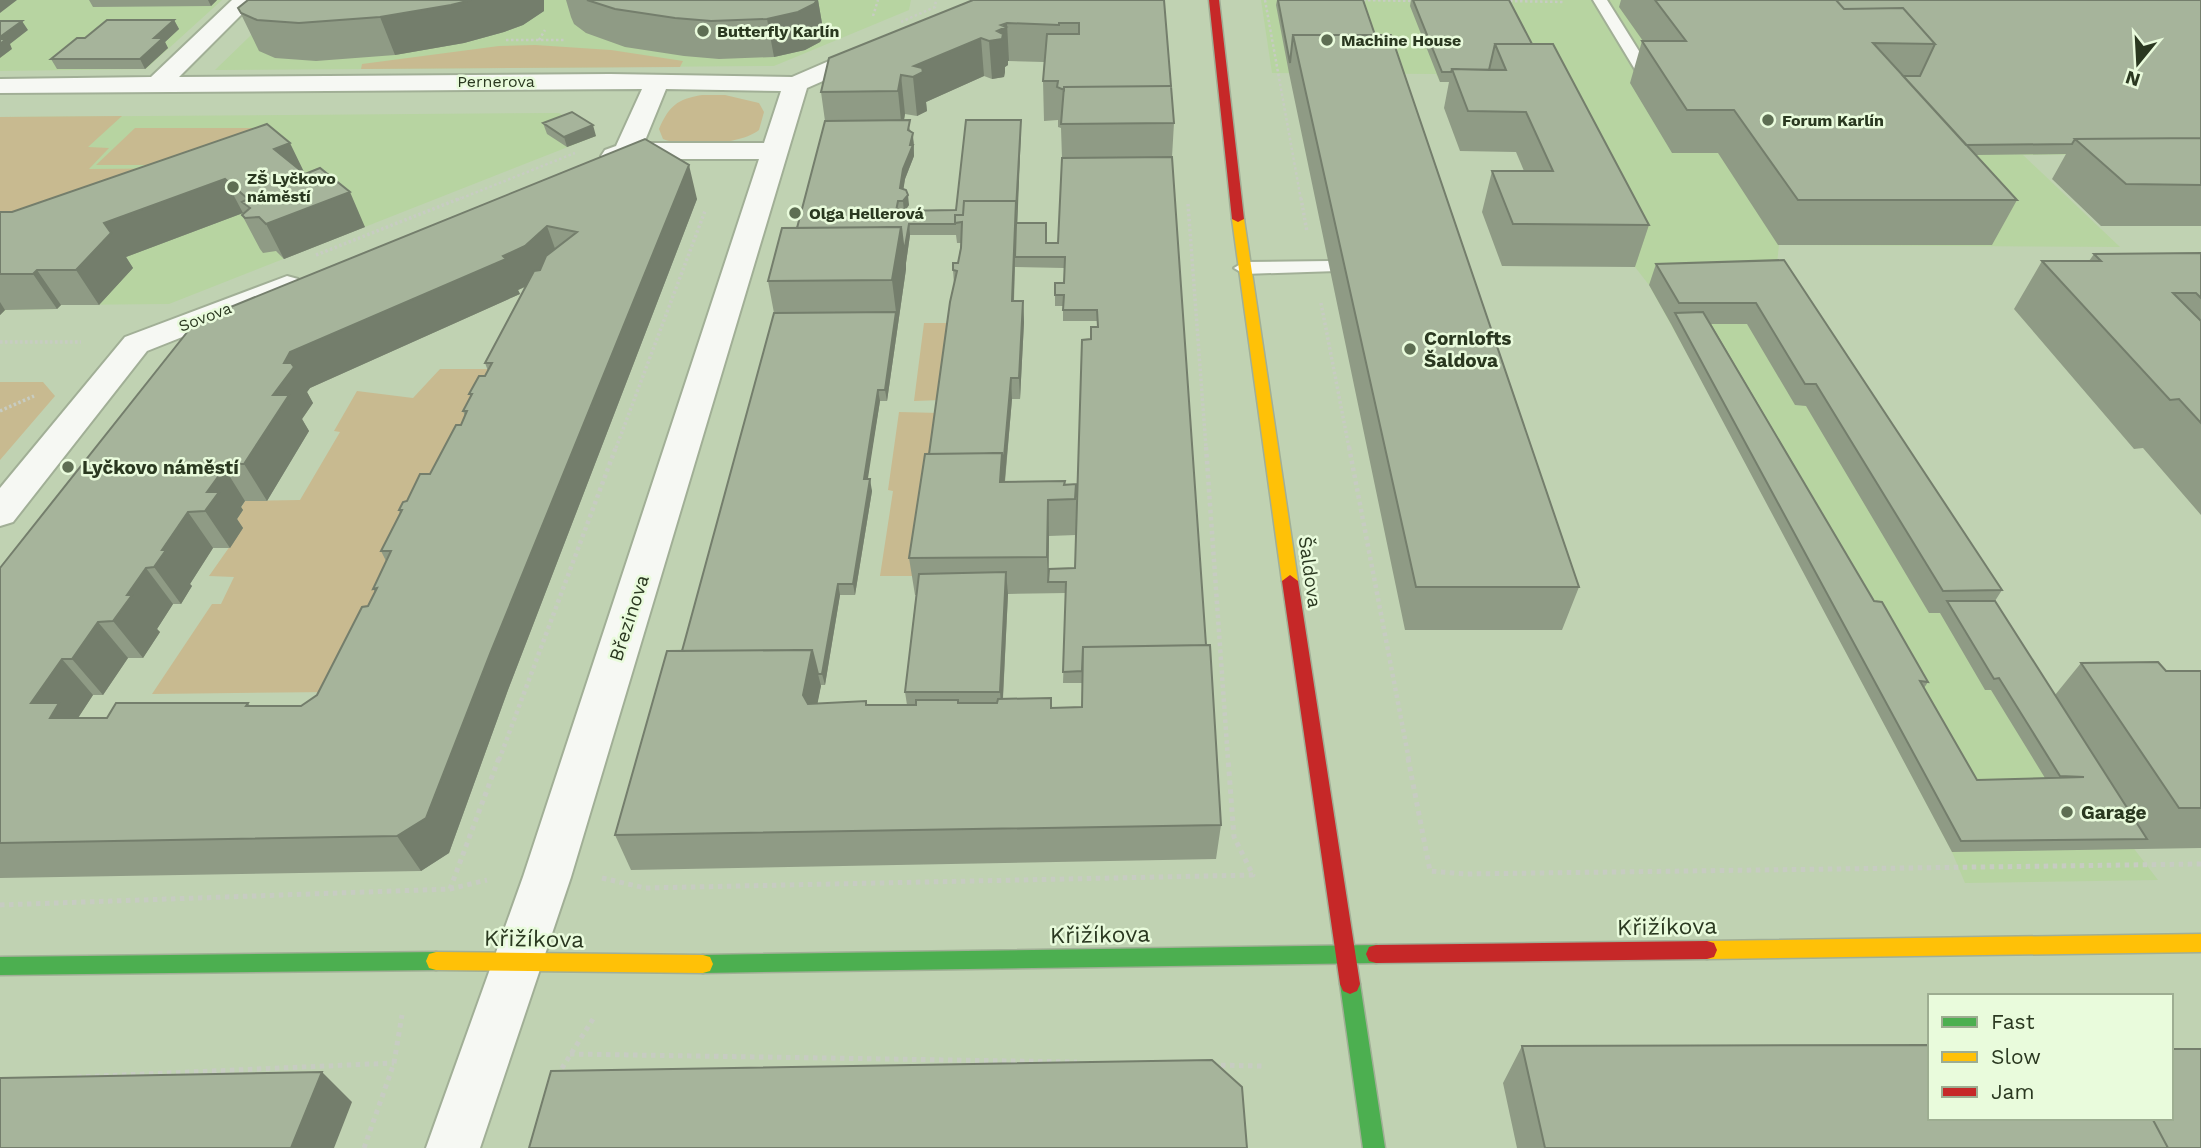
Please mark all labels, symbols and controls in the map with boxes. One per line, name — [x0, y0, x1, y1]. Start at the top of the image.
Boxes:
place label: Butterfly Karlín — [717, 22, 839, 41]
marker: Butterfly Karlín — [695, 23, 711, 39]
north arrow — [2103, 28, 2173, 98]
place label: Machine House — [1341, 31, 1461, 50]
marker: Machine House — [1319, 32, 1335, 48]
text: N — [2123, 66, 2143, 92]
street label: Pernerova — [457, 72, 535, 91]
place label: Forum Karlín — [1782, 111, 1884, 130]
marker: Forum Karlín — [1760, 112, 1776, 128]
place label: ZŠ Lyčkovo náměstí — [247, 169, 336, 206]
marker: ZŠ Lyčkovo náměstí — [225, 179, 241, 195]
place label: Olga Hellerová — [809, 204, 925, 223]
marker: Olga Hellerová — [787, 205, 803, 221]
street label: Sovova — [176, 298, 234, 336]
place label: Cornlofts Šaldova — [1424, 327, 1511, 372]
marker: Cornlofts Šaldova — [1402, 341, 1418, 357]
place label: Lyčkovo náměstí — [82, 456, 239, 479]
marker: Lyčkovo náměstí — [60, 459, 76, 475]
street label: Šaldova — [1294, 535, 1326, 610]
street label: Březinova — [604, 572, 654, 664]
place label: Garage — [2081, 801, 2147, 824]
marker: Garage — [2059, 804, 2075, 820]
street label: Křižíkova — [1617, 913, 1717, 941]
street label: Křižíkova — [1050, 921, 1150, 949]
street label: Křižíkova — [484, 925, 584, 953]
legend — [1928, 994, 2173, 1120]
text: Fast — [1991, 1009, 2035, 1034]
text: Slow — [1991, 1044, 2041, 1069]
text: Jam — [1991, 1079, 2034, 1104]

